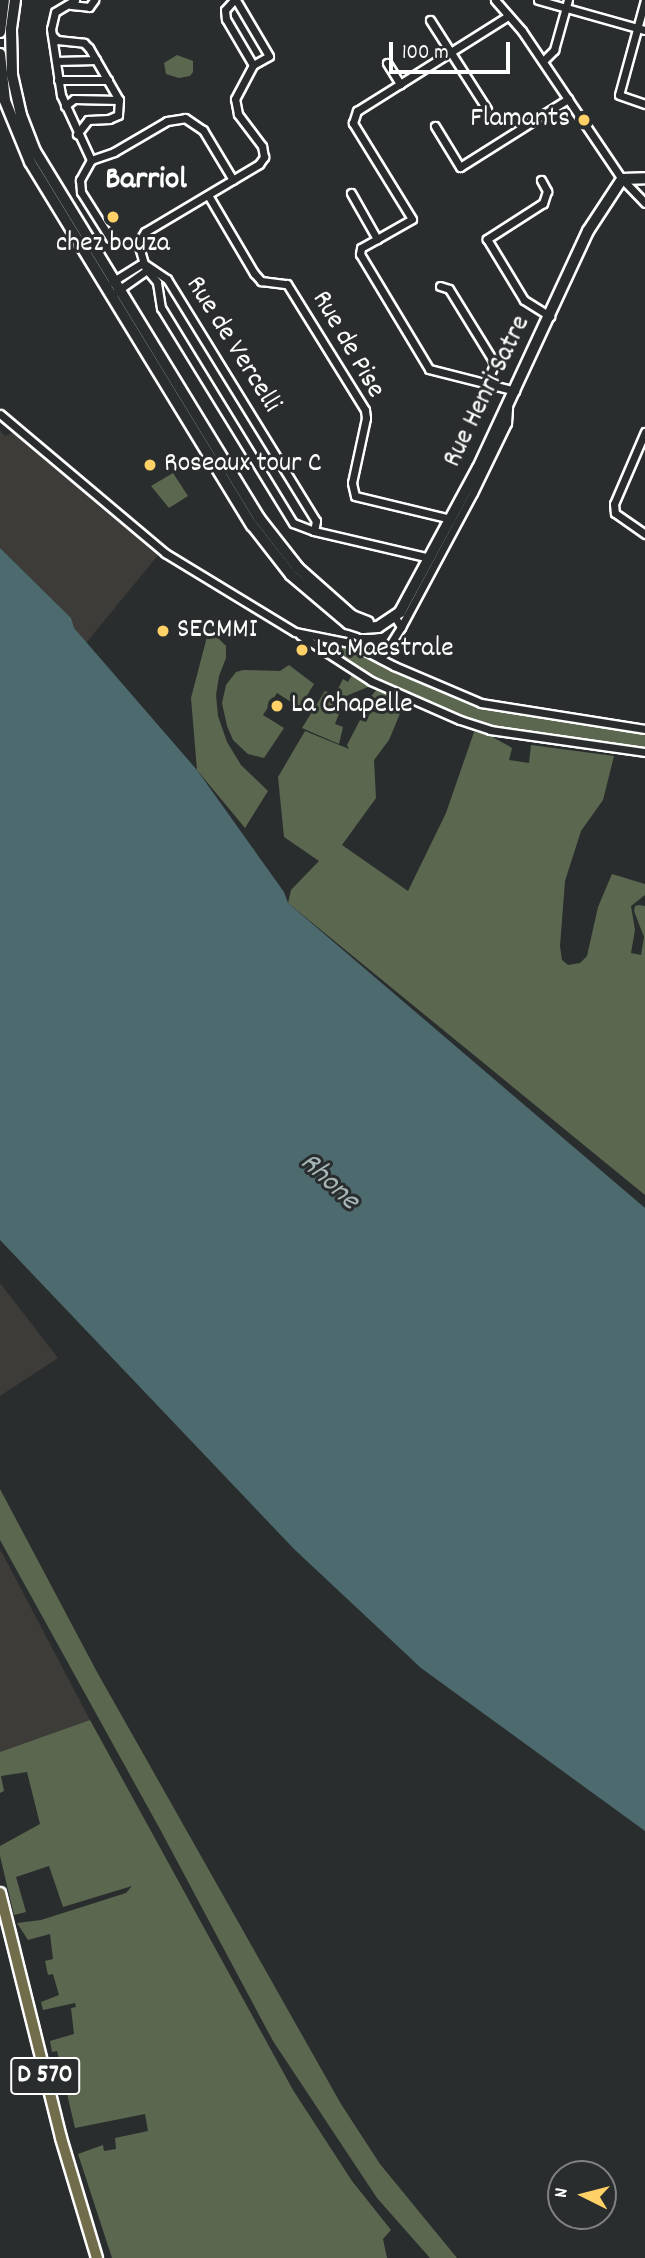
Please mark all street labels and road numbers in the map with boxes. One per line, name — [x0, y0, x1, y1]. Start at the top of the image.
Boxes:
street label: Rue de Vercelli — [177, 271, 287, 419]
street label: Rue de Pise — [303, 285, 391, 405]
street label: Rue Henri Satre — [437, 311, 539, 473]
road number: D 570 — [10, 2054, 80, 2098]

